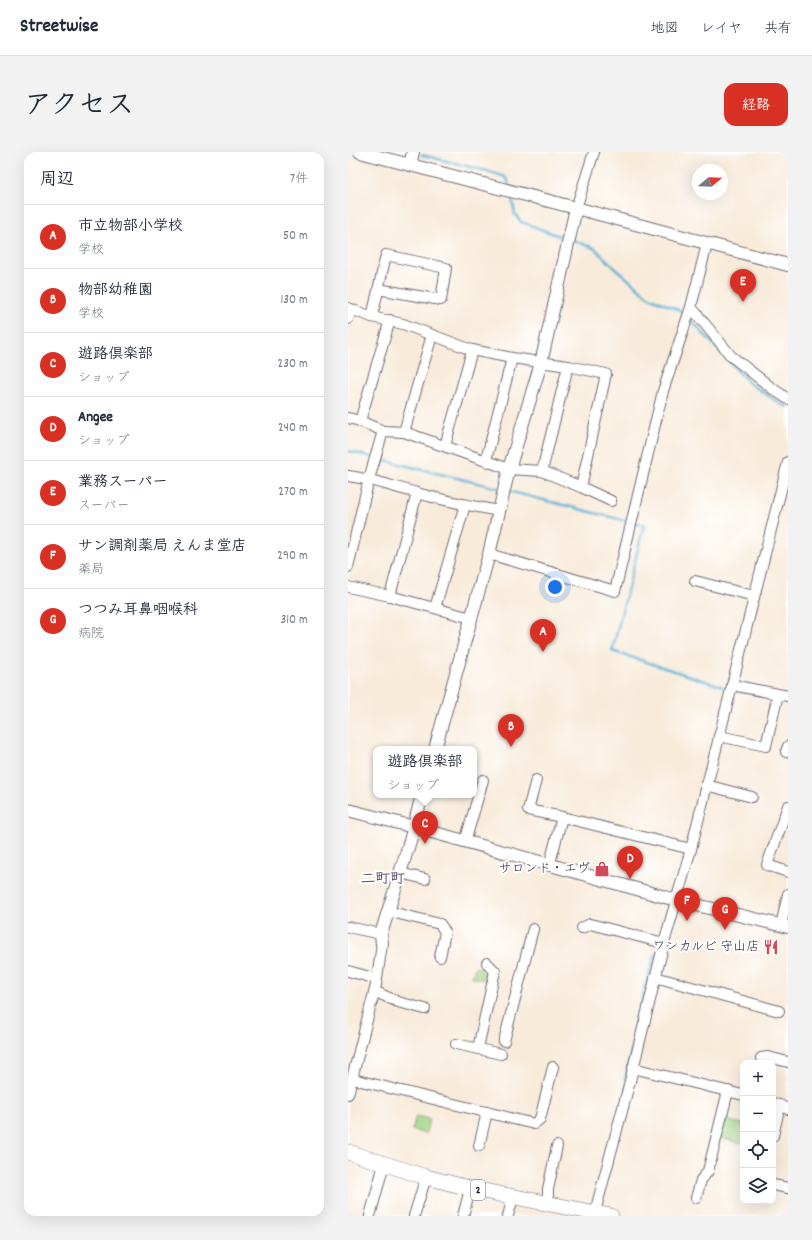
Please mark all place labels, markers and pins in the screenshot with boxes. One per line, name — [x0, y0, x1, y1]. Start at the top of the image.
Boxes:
pin: E — [730, 269, 756, 302]
pin: A — [530, 619, 556, 652]
pin: B — [498, 714, 524, 747]
pin: C — [412, 811, 438, 844]
pin: D — [617, 846, 643, 879]
place label: サロンド・エヴ — [499, 860, 590, 879]
shop icon: サロンド・エヴ — [593, 860, 611, 878]
pin: F — [674, 888, 700, 921]
pin: G — [712, 897, 738, 930]
place label: ワンカルビ 守山店 — [653, 938, 759, 957]
restaurant icon: ワンカルビ 守山店 — [762, 938, 780, 956]

